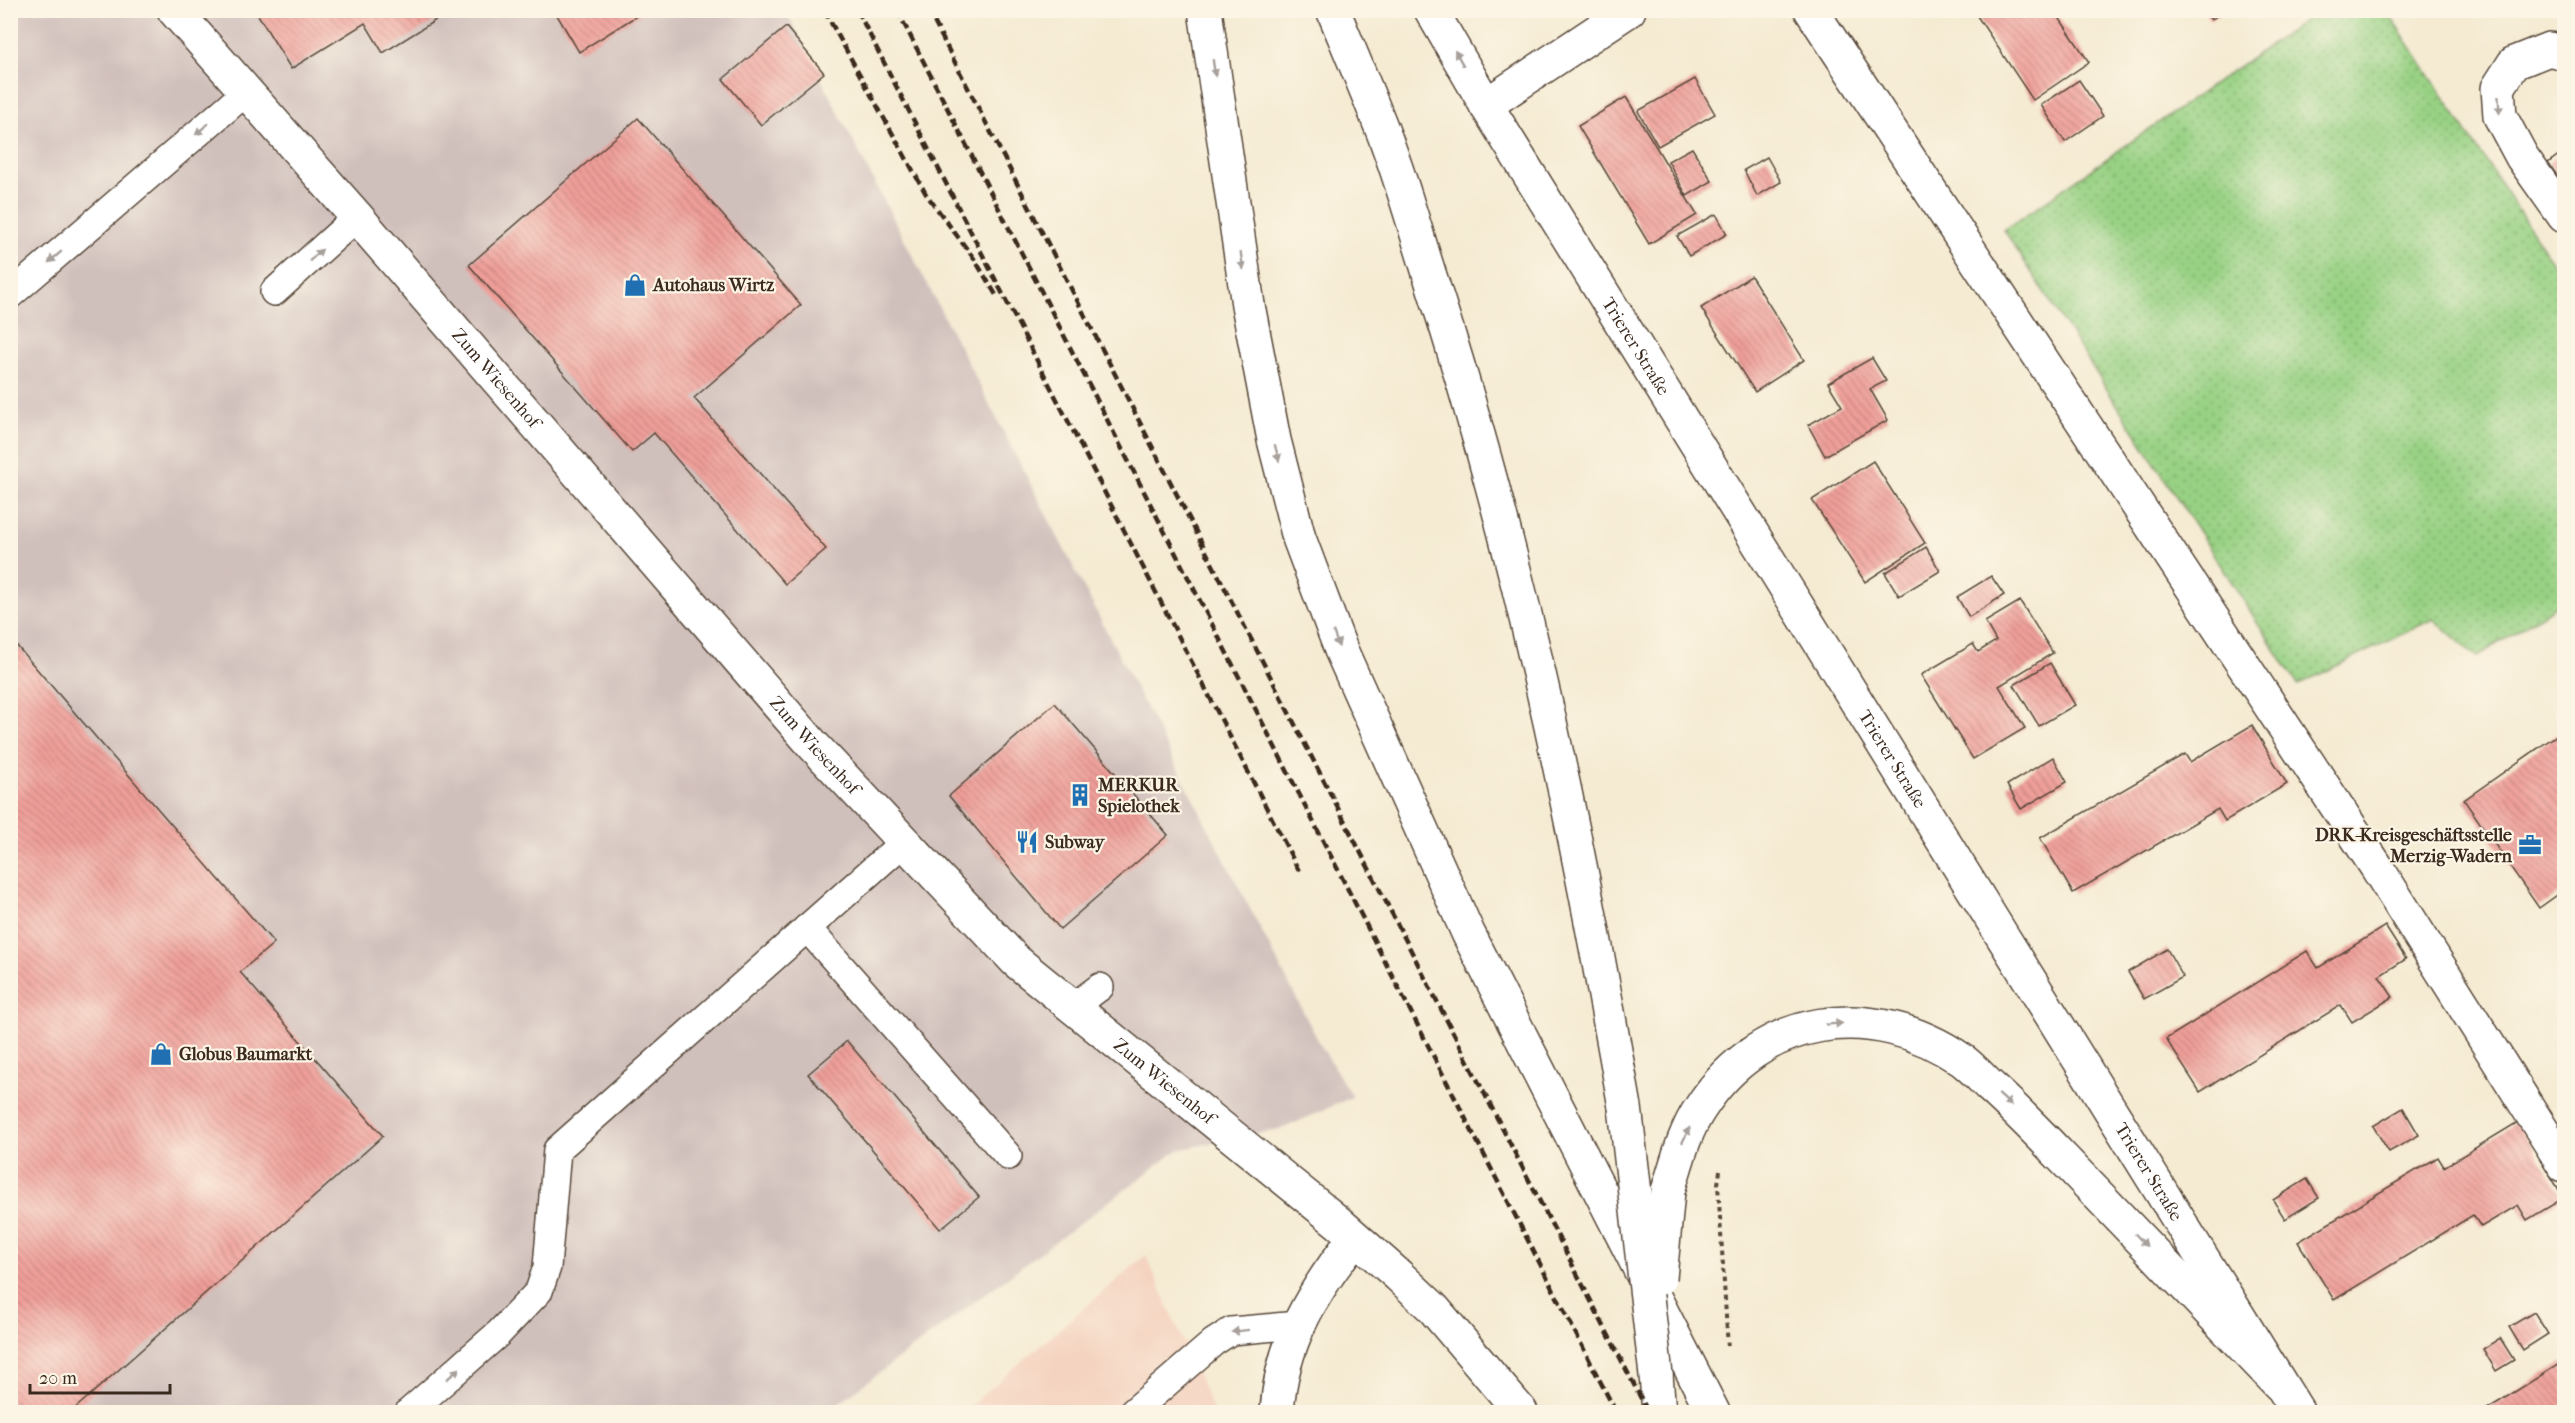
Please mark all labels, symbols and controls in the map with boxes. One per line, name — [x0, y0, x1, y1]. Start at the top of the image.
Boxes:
one-way arrow — [1453, 50, 1464, 66]
one-way arrow — [1209, 59, 1218, 78]
one-way arrow — [2495, 95, 2504, 114]
one-way arrow — [195, 122, 210, 135]
one-way arrow — [308, 249, 323, 262]
one-way arrow — [47, 250, 63, 263]
one-way arrow — [1237, 252, 1246, 271]
shop icon: Autohaus Wirtz — [622, 272, 648, 298]
place label: Autohaus Wirtz — [652, 275, 774, 296]
street label: Trierer Straße — [1597, 294, 1674, 399]
street label: Zum Wiesenhof — [447, 325, 547, 435]
one-way arrow — [1273, 444, 1282, 462]
one-way arrow — [1332, 630, 1342, 648]
street label: Zum Wiesenhof — [765, 692, 866, 801]
street label: Trierer Straße — [1854, 707, 1930, 812]
place label: MERKUR Spielothek — [1097, 775, 1180, 817]
building icon: MERKUR Spielothek — [1067, 782, 1093, 808]
place label: DRK-Kreisgeschäftsstelle Merzig-Wadern — [2315, 825, 2513, 867]
restaurant icon: Subway — [1014, 829, 1040, 855]
place label: Subway — [1045, 832, 1106, 853]
office icon: DRK-Kreisgeschäftsstelle Merzig-Wadern — [2517, 832, 2543, 858]
one-way arrow — [1824, 1019, 1843, 1028]
street label: Zum Wiesenhof — [1109, 1034, 1222, 1131]
shop icon: Globus Baumarkt — [148, 1041, 174, 1067]
place label: Globus Baumarkt — [179, 1044, 313, 1065]
one-way arrow — [1997, 1093, 2012, 1106]
street label: Trierer Straße — [2110, 1119, 2187, 1225]
one-way arrow — [1681, 1127, 1691, 1144]
one-way arrow — [2134, 1232, 2148, 1247]
one-way arrow — [1230, 1326, 1249, 1335]
scale bar — [30, 1357, 170, 1395]
one-way arrow — [445, 1367, 460, 1381]
text: 20 m — [39, 1368, 77, 1389]

